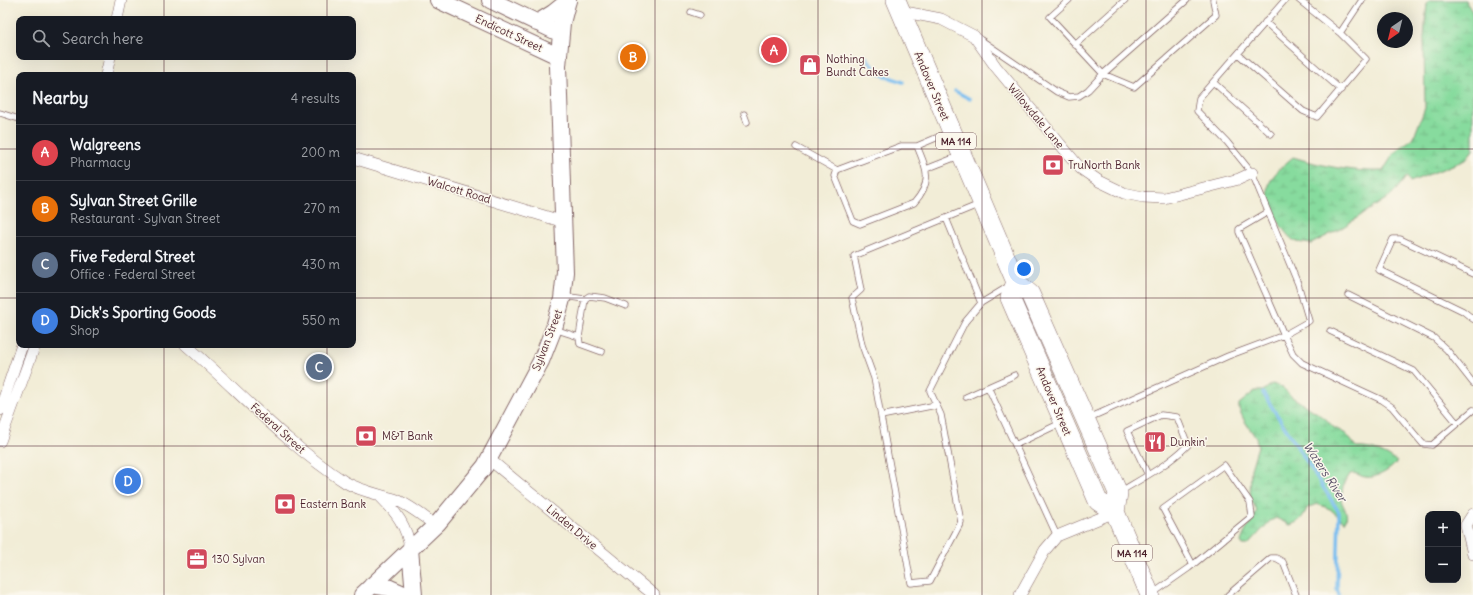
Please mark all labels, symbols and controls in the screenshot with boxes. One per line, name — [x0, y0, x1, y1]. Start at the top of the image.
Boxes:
street label: Endicott Street — [473, 11, 545, 55]
north arrow — [1377, 12, 1413, 48]
search box — [16, 16, 356, 60]
icon: search — [30, 27, 52, 49]
text: Search here — [62, 29, 143, 48]
pin: A — [761, 35, 787, 65]
pin: B — [620, 42, 646, 72]
street label: Andover Street — [911, 49, 953, 123]
shop icon: Nothing Bundt Cakes — [797, 52, 823, 78]
place label: Nothing Bundt Cakes — [826, 52, 889, 79]
street label: Willowdale Lane — [1005, 81, 1067, 151]
text: Nearby — [32, 87, 88, 109]
text: 4 results — [291, 90, 340, 107]
road number: MA 114 — [936, 133, 976, 149]
text: Walgreens — [70, 135, 141, 154]
text: A — [41, 144, 49, 161]
text: 200 m — [301, 144, 340, 161]
bank icon: TruNorth Bank — [1040, 152, 1066, 178]
text: Pharmacy — [70, 154, 131, 171]
place label: TruNorth Bank — [1068, 158, 1141, 172]
street label: Walcott Road — [425, 174, 493, 206]
text: Sylvan Street Grille — [70, 191, 197, 210]
text: B — [41, 200, 49, 217]
text: 270 m — [303, 200, 340, 217]
text: Restaurant · Sylvan Street — [70, 210, 220, 227]
text: Five Federal Street — [70, 247, 195, 266]
text: C — [41, 256, 49, 273]
text: 430 m — [302, 256, 340, 273]
your location — [1014, 259, 1034, 279]
text: Office · Federal Street — [70, 266, 195, 283]
text: Dick's Sporting Goods — [70, 303, 216, 322]
street label: Sylvan Street — [529, 307, 565, 373]
text: D — [40, 312, 50, 329]
text: 550 m — [302, 312, 340, 329]
text: Shop — [70, 322, 99, 339]
pin: C — [306, 352, 332, 382]
street label: Andover Street — [1033, 364, 1075, 438]
street label: Federal Street — [248, 400, 309, 456]
bank icon: M&T Bank — [353, 423, 379, 449]
place label: M&T Bank — [382, 429, 433, 443]
restaurant icon: Dunkin' — [1142, 429, 1168, 455]
place label: Dunkin' — [1170, 435, 1207, 449]
water label: Waters River — [1300, 439, 1351, 506]
pin: D — [115, 466, 141, 496]
bank icon: Eastern Bank — [272, 491, 298, 517]
place label: Eastern Bank — [300, 497, 366, 511]
street label: Linden Drive — [544, 502, 600, 552]
map controls — [1425, 511, 1461, 583]
button: + — [1425, 511, 1461, 547]
road number: MA 114 — [1112, 545, 1152, 561]
office icon: 130 Sylvan — [184, 546, 210, 572]
button: − — [1425, 547, 1461, 583]
place label: 130 Sylvan — [212, 552, 265, 566]

